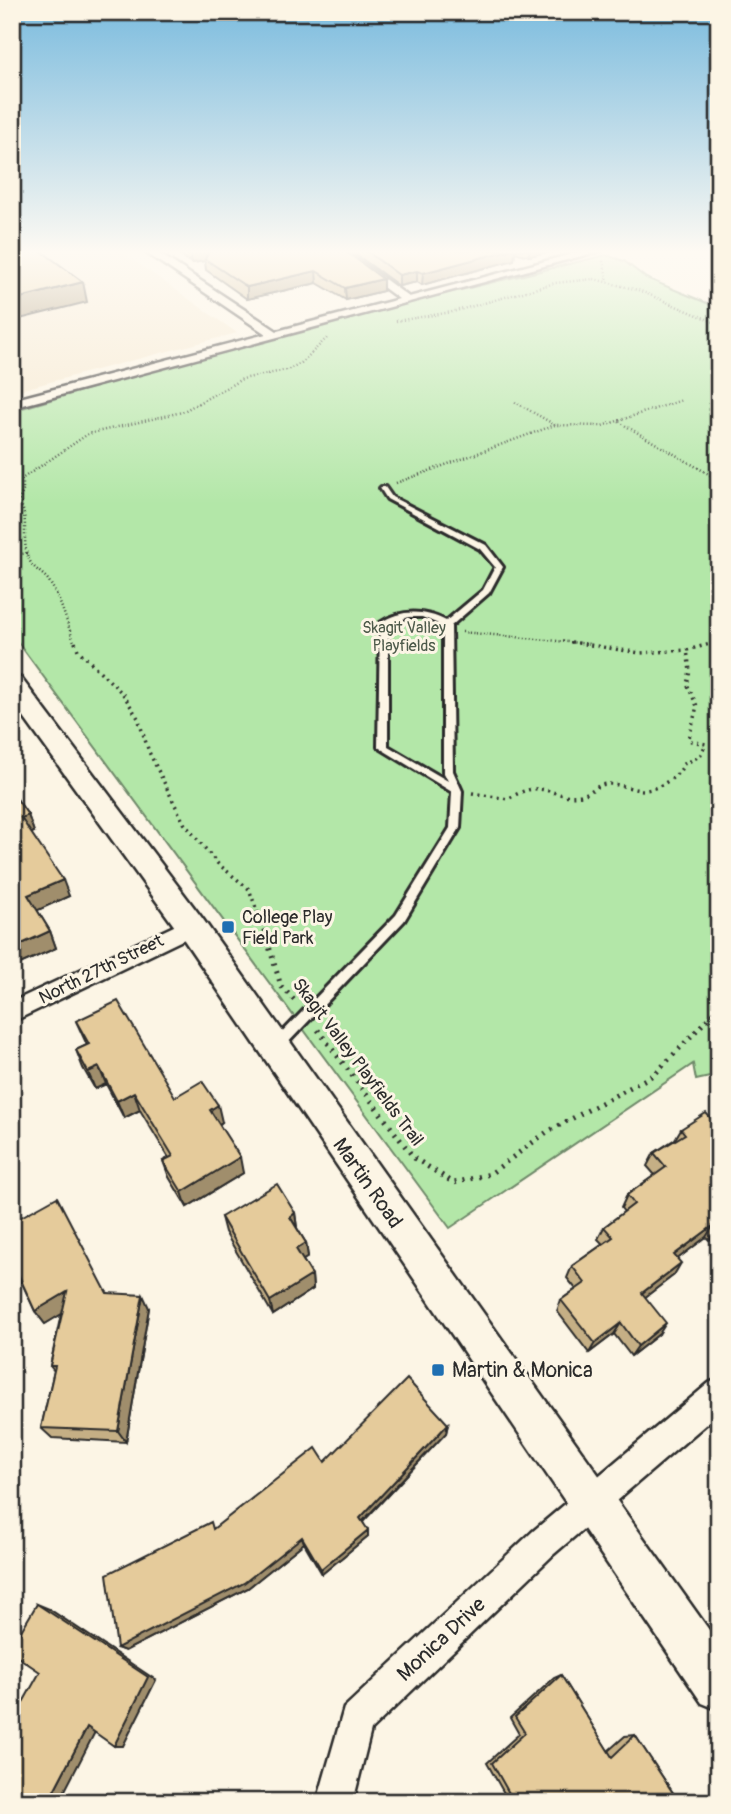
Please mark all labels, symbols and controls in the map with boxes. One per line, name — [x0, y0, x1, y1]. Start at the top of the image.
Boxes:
park label: Skagit Valley Playfields — [362, 618, 446, 656]
place label: College Play Field Park — [242, 906, 333, 950]
marker: College Play Field Park — [220, 919, 236, 935]
street label: North 27th Street — [35, 929, 168, 1010]
street label: Skagit Valley Playfields Trail — [287, 974, 428, 1151]
street label: Martin Road — [327, 1133, 409, 1234]
place label: Martin & Monica — [452, 1357, 593, 1384]
marker: Martin & Monica — [430, 1362, 446, 1378]
street label: Monica Drive — [391, 1591, 492, 1687]

